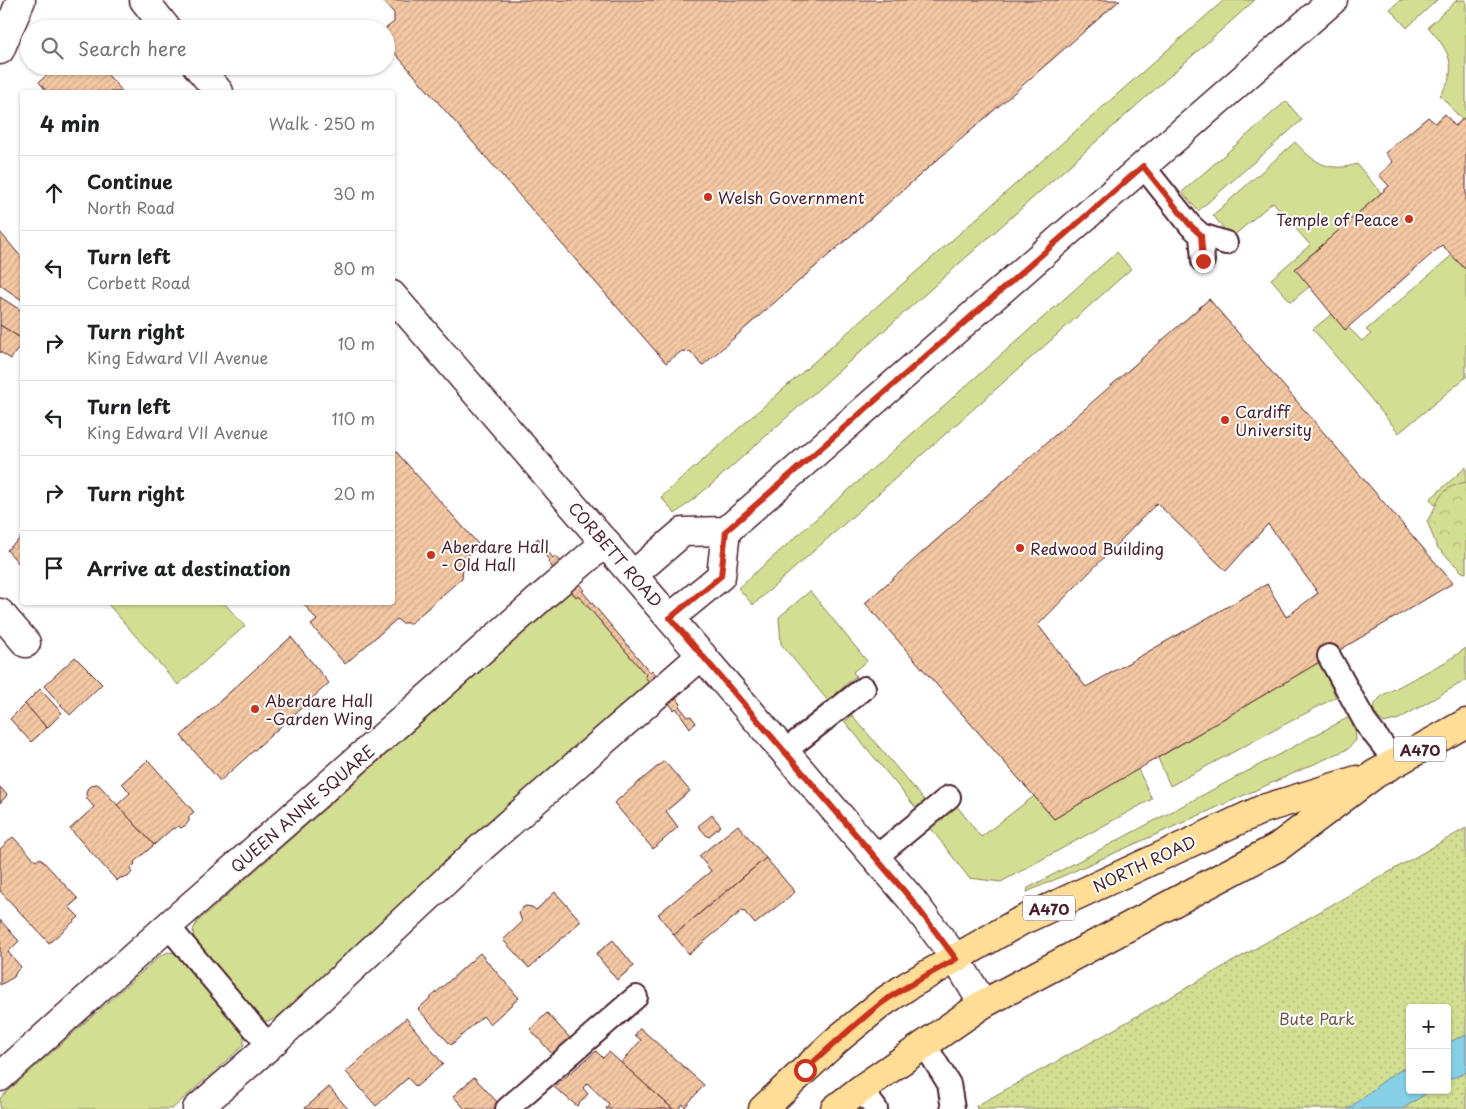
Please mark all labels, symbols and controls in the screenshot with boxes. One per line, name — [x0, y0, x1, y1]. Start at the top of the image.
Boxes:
search box — [20, 20, 395, 75]
icon: search — [38, 34, 66, 62]
text: Search here — [78, 34, 187, 62]
text: 4 min — [40, 107, 100, 139]
text: Walk · 250 m — [269, 111, 375, 135]
text: Continue — [87, 167, 173, 195]
icon: ahead — [40, 179, 68, 207]
text: 30 m — [333, 181, 375, 205]
place label: Welsh Government — [718, 185, 865, 209]
marker: Welsh Government — [702, 191, 714, 203]
text: North Road — [87, 195, 175, 219]
place label: Temple of Peace — [1276, 207, 1399, 231]
marker: Temple of Peace — [1403, 213, 1415, 225]
text: Turn left — [87, 242, 171, 270]
route end — [1192, 250, 1215, 273]
icon: left — [40, 254, 68, 282]
text: 80 m — [333, 256, 375, 280]
text: Corbett Road — [87, 270, 190, 294]
text: Turn right — [87, 317, 185, 345]
icon: right — [40, 329, 68, 357]
text: 10 m — [338, 331, 375, 355]
text: King Edward VII Avenue — [87, 345, 268, 369]
text: Turn left — [87, 392, 171, 420]
place label: Cardiff University — [1235, 399, 1312, 441]
icon: left — [40, 404, 68, 432]
text: 110 m — [332, 406, 375, 430]
marker: Cardiff University — [1219, 414, 1231, 426]
text: King Edward VII Avenue — [87, 420, 268, 444]
icon: right — [40, 479, 68, 507]
text: Turn right — [87, 479, 185, 507]
text: 20 m — [334, 481, 375, 505]
street label: CORBETT ROAD — [563, 496, 669, 612]
place label: Aberdare Hall - Old Hall — [441, 534, 549, 576]
place label: Redwood Building — [1030, 536, 1164, 560]
marker: Redwood Building — [1014, 542, 1026, 554]
marker: Aberdare Hall - Old Hall — [425, 549, 437, 561]
icon: arrive — [40, 554, 68, 582]
text: Arrive at destination — [87, 554, 291, 582]
place label: Aberdare Hall -Garden Wing — [265, 688, 373, 730]
marker: Aberdare Hall -Garden Wing — [249, 703, 261, 715]
road number: A470 — [1394, 736, 1446, 762]
street label: QUEEN ANNE SQUARE — [225, 739, 379, 877]
street label: NORTH ROAD — [1088, 829, 1200, 897]
road number: A470 — [1023, 896, 1075, 920]
map controls — [1406, 1004, 1451, 1094]
button: + — [1406, 1004, 1451, 1049]
park label: Bute Park — [1279, 1006, 1355, 1030]
button: − — [1406, 1049, 1451, 1094]
route start — [794, 1059, 817, 1082]

